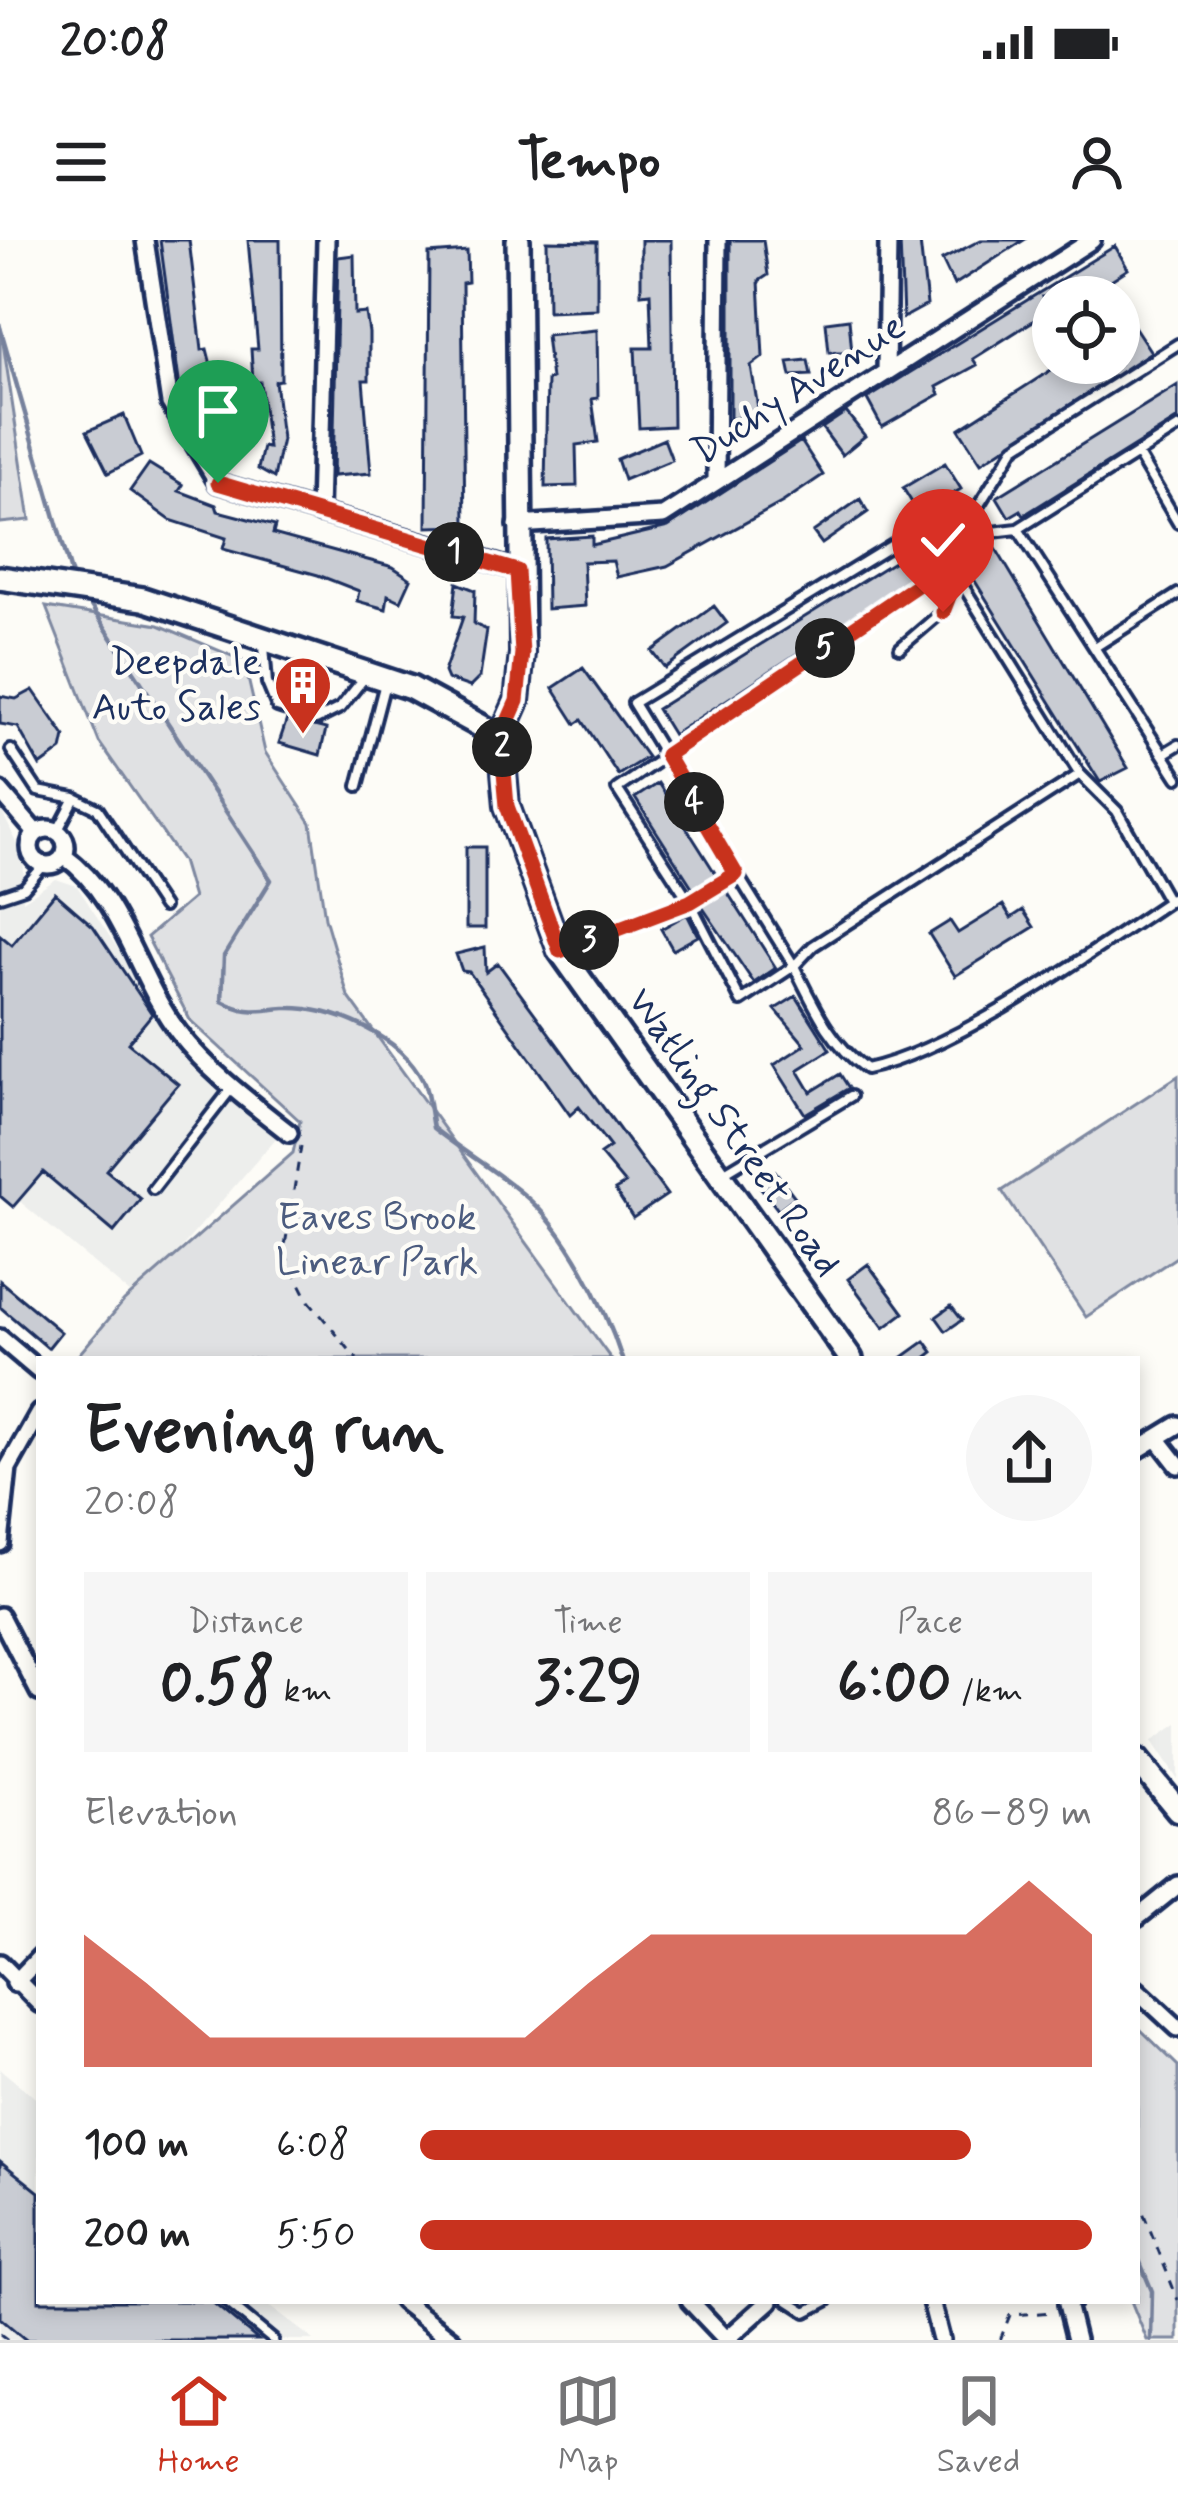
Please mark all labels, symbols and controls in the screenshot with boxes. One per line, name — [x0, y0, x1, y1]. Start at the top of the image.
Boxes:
text: 20:08 — [60, 13, 170, 72]
text: Tempo — [518, 127, 660, 198]
icon: menu — [48, 129, 114, 195]
icon: person — [1064, 129, 1130, 195]
map controls — [1032, 276, 1140, 384]
button: locate — [1032, 276, 1140, 384]
street label: Duchy Avenue — [682, 302, 916, 478]
pin — [167, 360, 269, 483]
icon: arrive — [185, 378, 251, 444]
pin — [892, 489, 994, 612]
icon: check — [910, 507, 976, 573]
pin: 1 — [424, 522, 484, 582]
text: 1 — [447, 530, 461, 574]
pin: 5 — [795, 618, 855, 678]
text: 5 — [815, 626, 835, 670]
place label: Deepdale Auto Sales — [92, 638, 261, 734]
building icon: Deepdale Auto Sales — [272, 654, 334, 736]
pin: 2 — [472, 717, 532, 777]
text: 2 — [494, 725, 510, 769]
pin: 4 — [664, 772, 724, 832]
text: 4 — [684, 780, 704, 824]
pin: 3 — [559, 910, 619, 970]
text: 3 — [582, 918, 596, 962]
street label: Watling Street Road — [612, 979, 852, 1289]
park label: Eaves Brook Linear Park — [276, 1193, 478, 1289]
text: Evening run — [84, 1390, 444, 1476]
button: share — [966, 1395, 1092, 1521]
text: 20:08 — [84, 1478, 179, 1529]
text: Distance — [188, 1601, 304, 1645]
text: Time — [553, 1601, 623, 1645]
text: Pace — [897, 1601, 963, 1645]
text: 0.58 — [160, 1645, 275, 1724]
text: 3:29 — [534, 1645, 642, 1724]
text: 6:00 — [837, 1645, 952, 1724]
text: km — [275, 1670, 332, 1714]
text: /km — [952, 1670, 1023, 1714]
text: Elevation — [84, 1788, 238, 1839]
text: 86–89 m — [932, 1788, 1092, 1839]
text: 100 m — [84, 2120, 189, 2171]
text: 6:08 — [276, 2120, 350, 2171]
text: 200 m — [84, 2210, 190, 2261]
text: 5:50 — [276, 2210, 356, 2261]
tab: Home — [158, 2368, 240, 2484]
tab: Map — [555, 2368, 621, 2484]
tab: Saved — [937, 2368, 1020, 2484]

